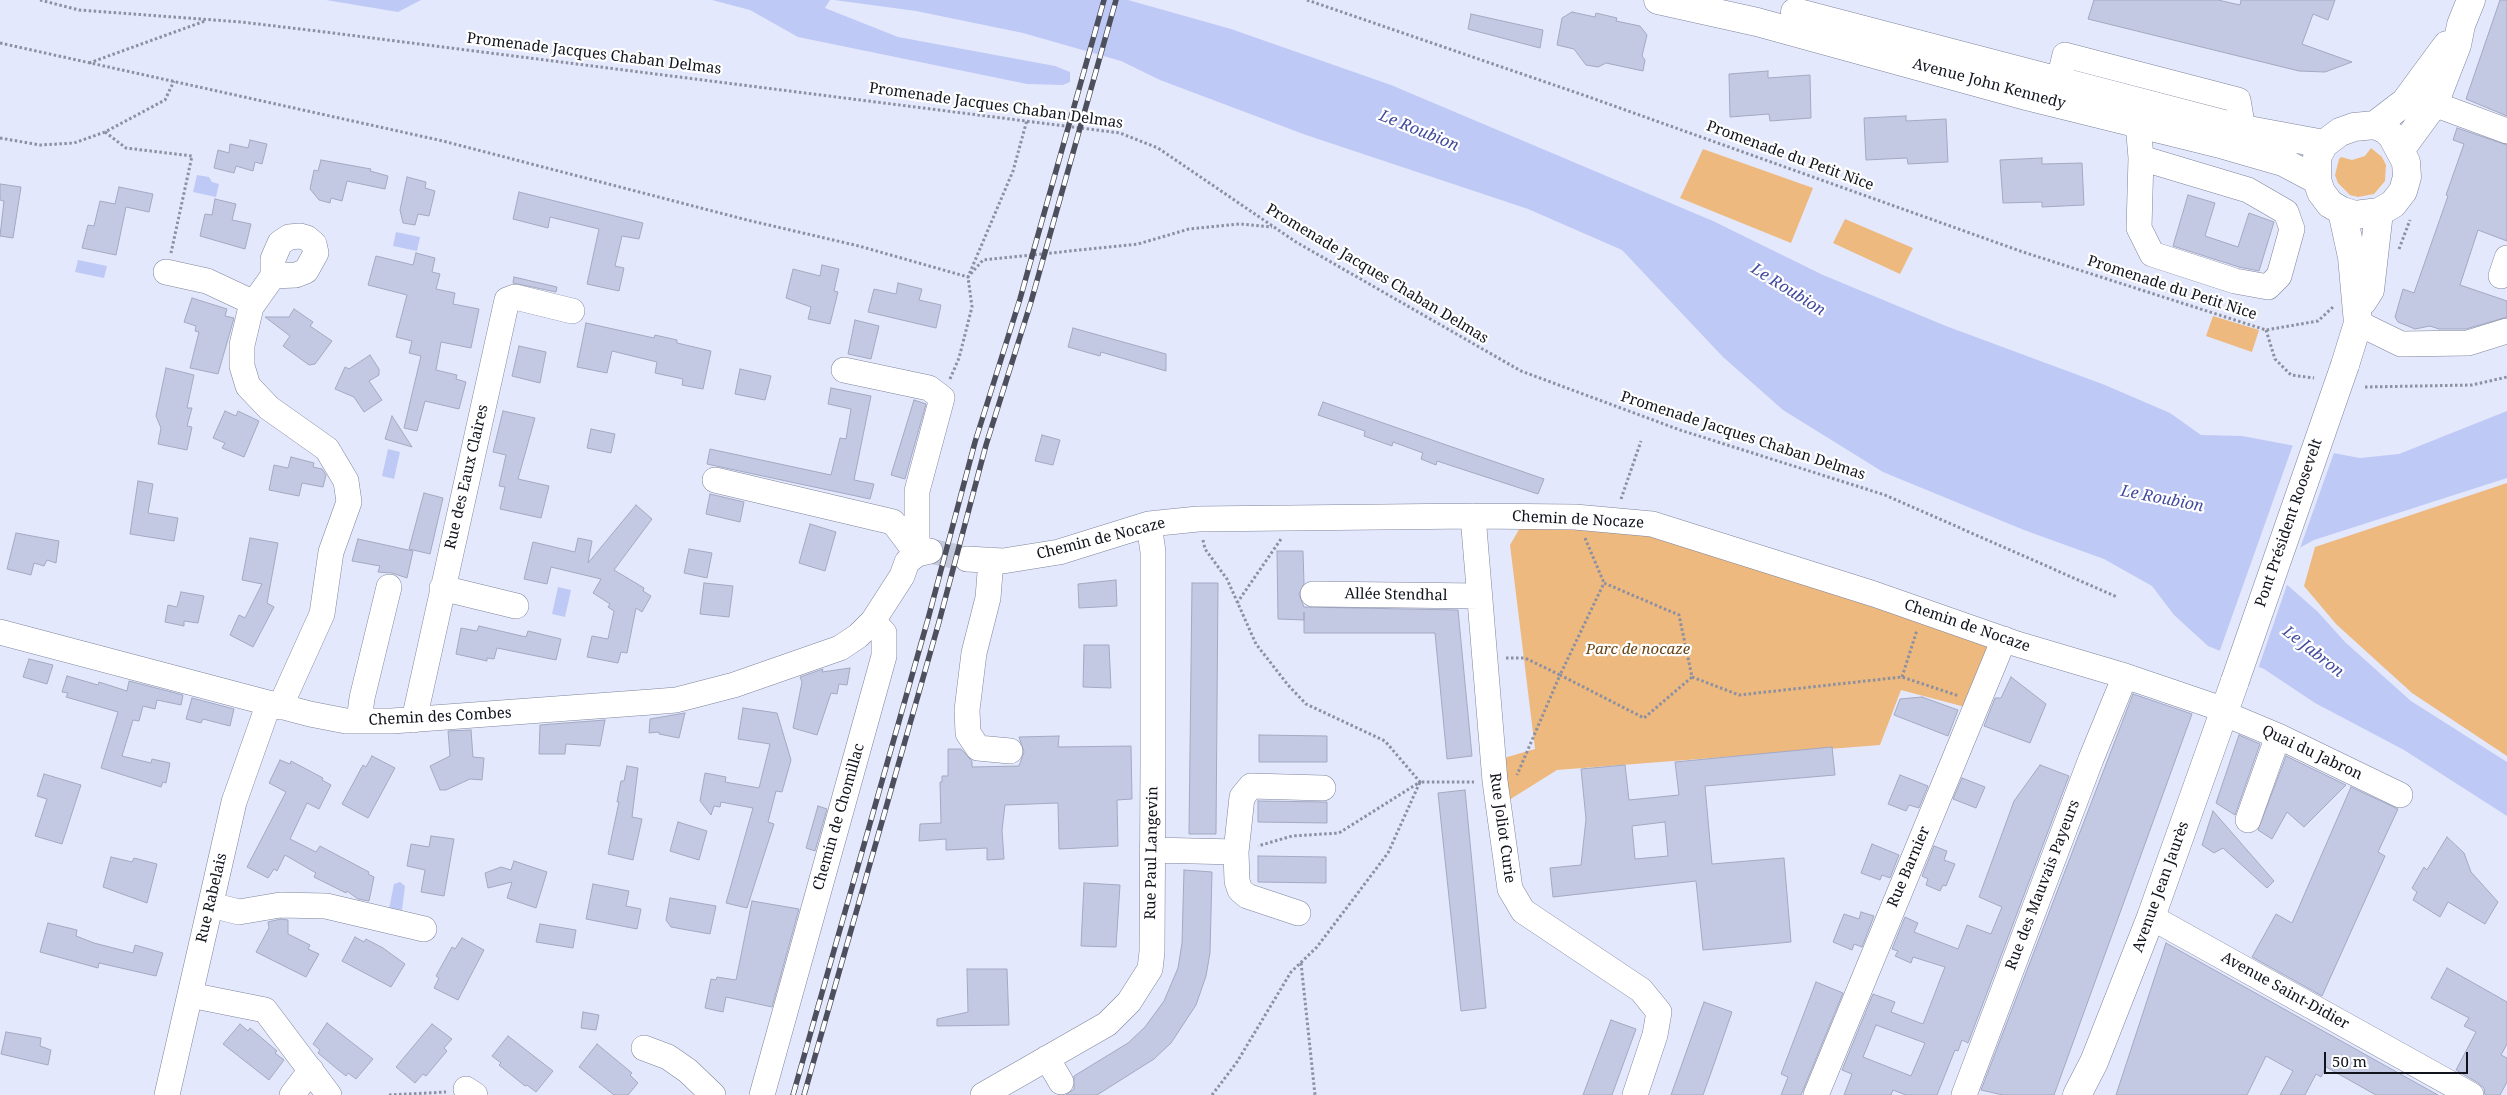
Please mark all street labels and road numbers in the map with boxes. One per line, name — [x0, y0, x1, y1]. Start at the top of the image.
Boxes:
street label: Promenade Jacques Chaban Delmas — [466, 29, 722, 79]
street label: Avenue John Kennedy — [1910, 55, 2068, 113]
street label: Promenade Jacques Chaban Delmas — [868, 79, 1124, 133]
street label: Promenade du Petit Nice — [1704, 117, 1876, 195]
street label: Promenade Jacques Chaban Delmas — [1263, 200, 1491, 348]
street label: Promenade du Petit Nice — [2085, 252, 2259, 324]
street label: Promenade Jacques Chaban Delmas — [1618, 388, 1868, 484]
street label: Rue des Eaux Claires — [442, 403, 492, 551]
street label: Pont Président Roosevelt — [2252, 436, 2326, 610]
street label: Chemin de Nocaze — [1512, 508, 1644, 532]
street label: Chemin de Nocaze — [1035, 514, 1167, 564]
street label: Allée Stendhal — [1344, 585, 1448, 605]
street label: Chemin de Nocaze — [1902, 596, 2032, 656]
street label: Chemin des Combes — [368, 704, 512, 730]
street label: Quai du Jabron — [2259, 722, 2365, 784]
street label: Chemin de Chomillac — [809, 741, 869, 893]
street label: Rue Joliot Curie — [1485, 772, 1519, 884]
street label: Rue Paul Langevin — [1142, 786, 1162, 920]
street label: Rue des Mauvais Payeurs — [2002, 797, 2084, 973]
street label: Avenue Jean Jaurès — [2129, 819, 2193, 955]
street label: Rue Barnier — [1884, 824, 1934, 910]
street label: Rue Rabelais — [193, 851, 231, 945]
street label: Avenue Saint-Didier — [2218, 948, 2352, 1034]

